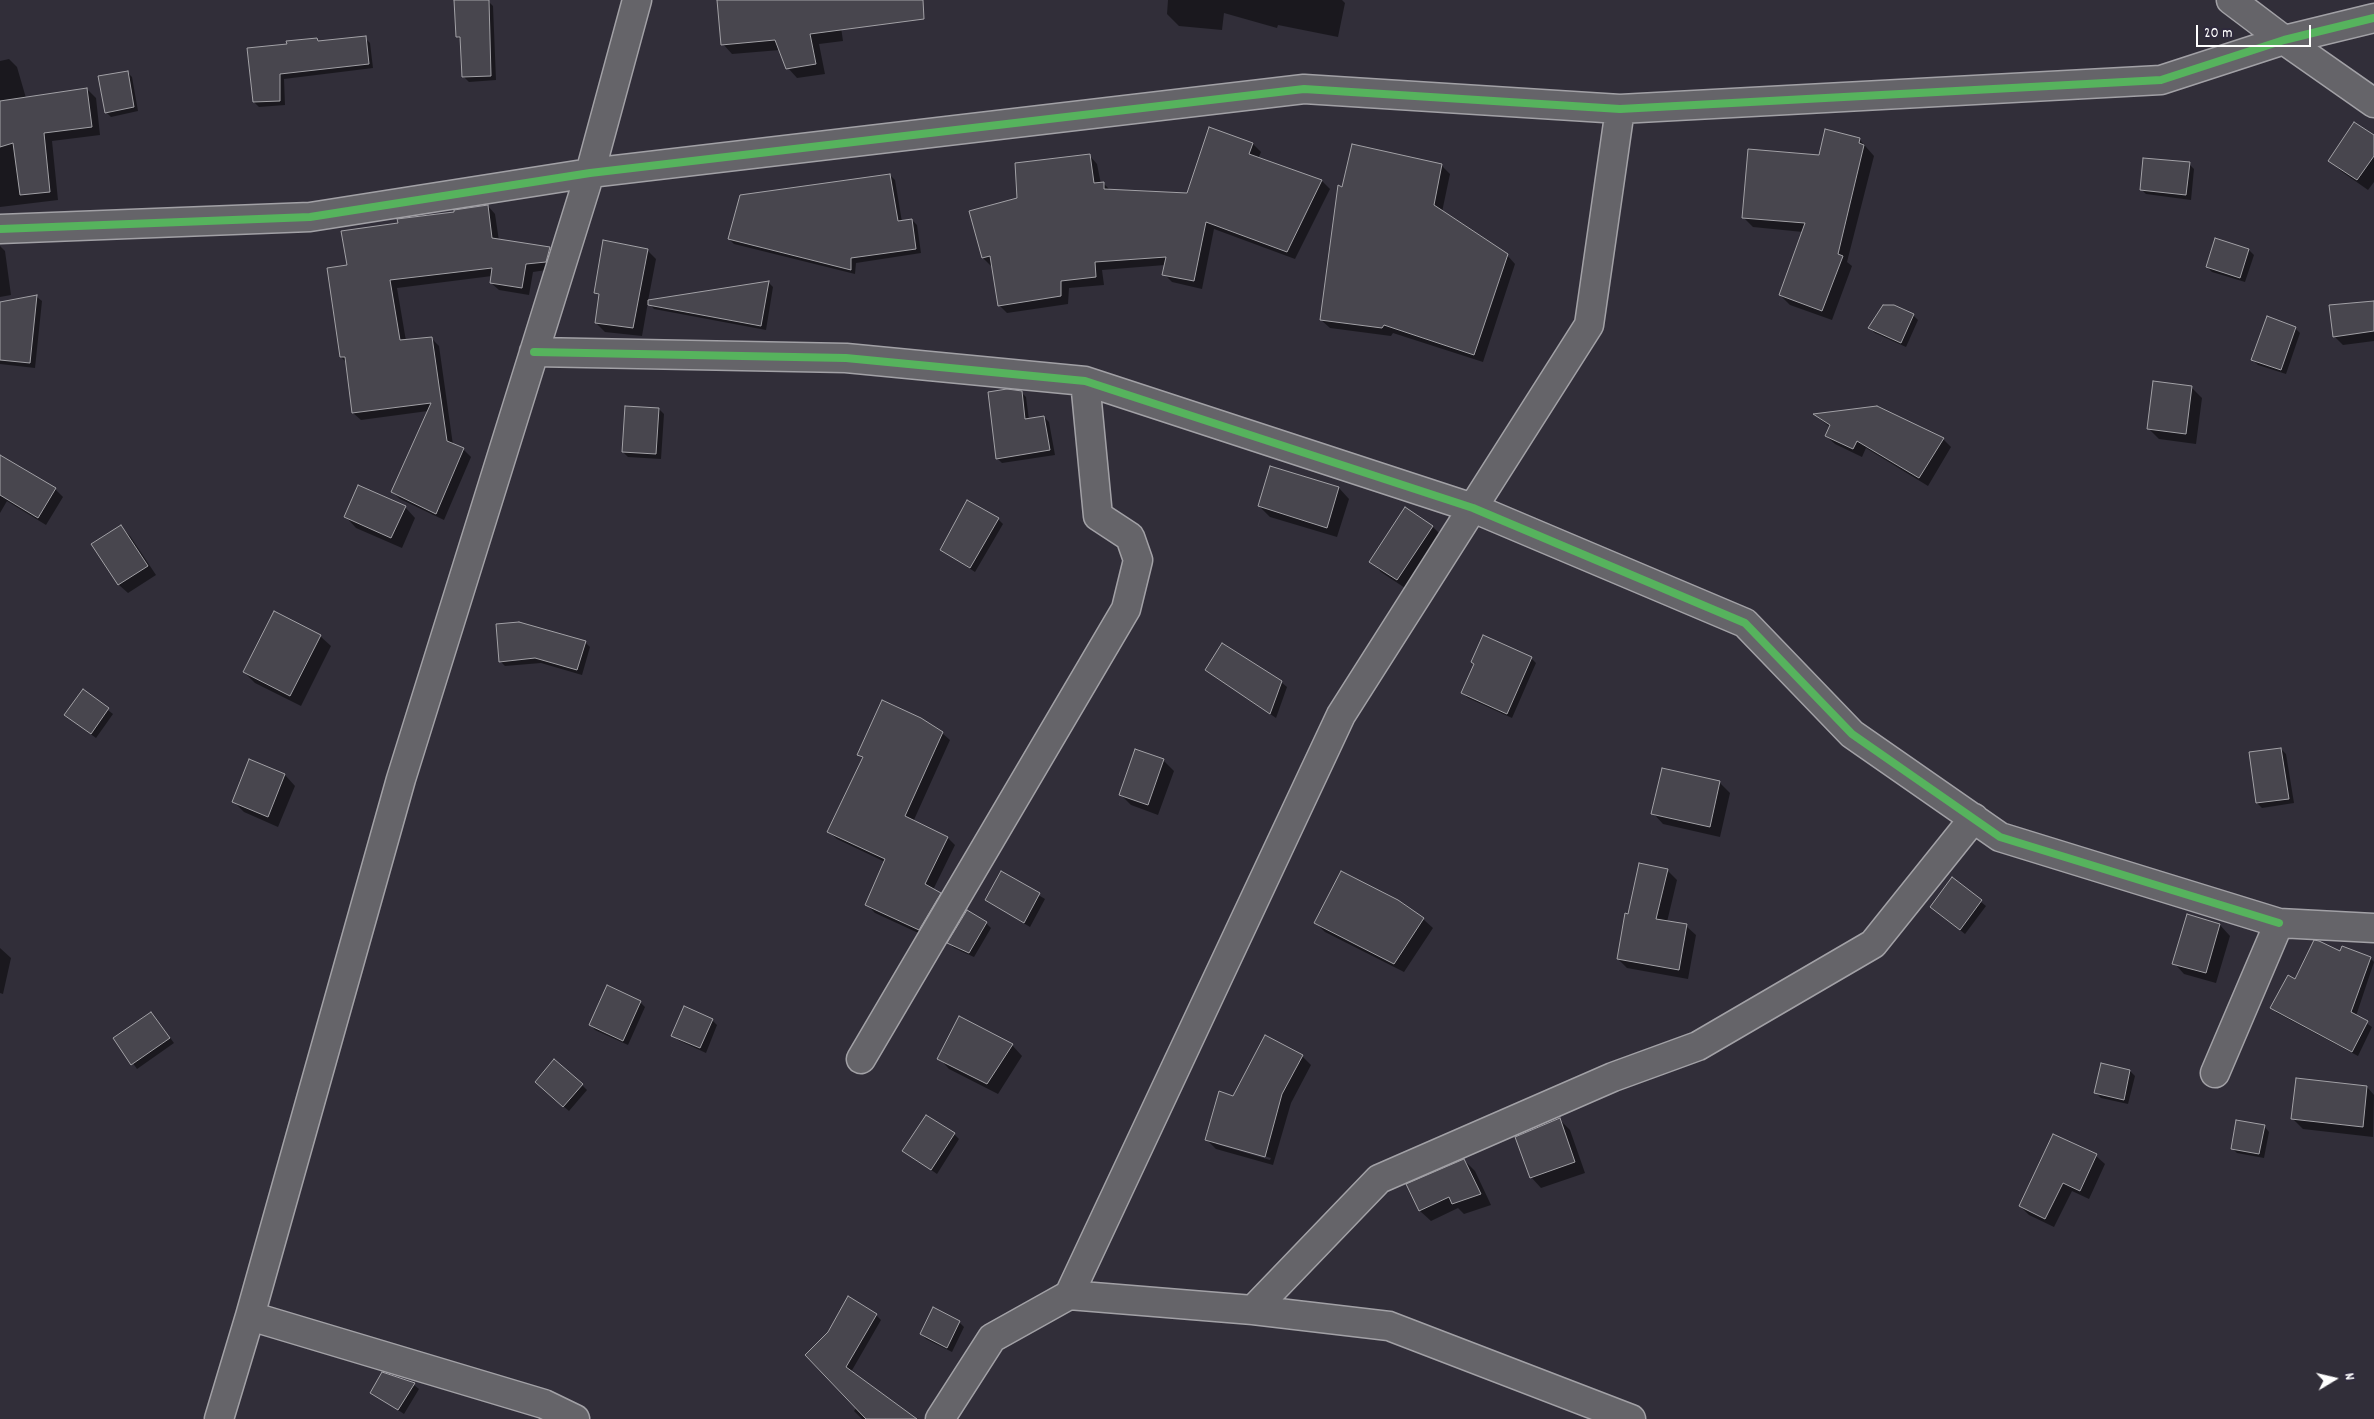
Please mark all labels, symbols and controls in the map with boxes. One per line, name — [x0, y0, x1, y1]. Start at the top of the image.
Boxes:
scale bar — [2199, 15, 2314, 47]
text: 20 m — [2204, 23, 2232, 45]
north arrow — [2309, 1354, 2359, 1404]
text: N — [2338, 1372, 2359, 1382]

